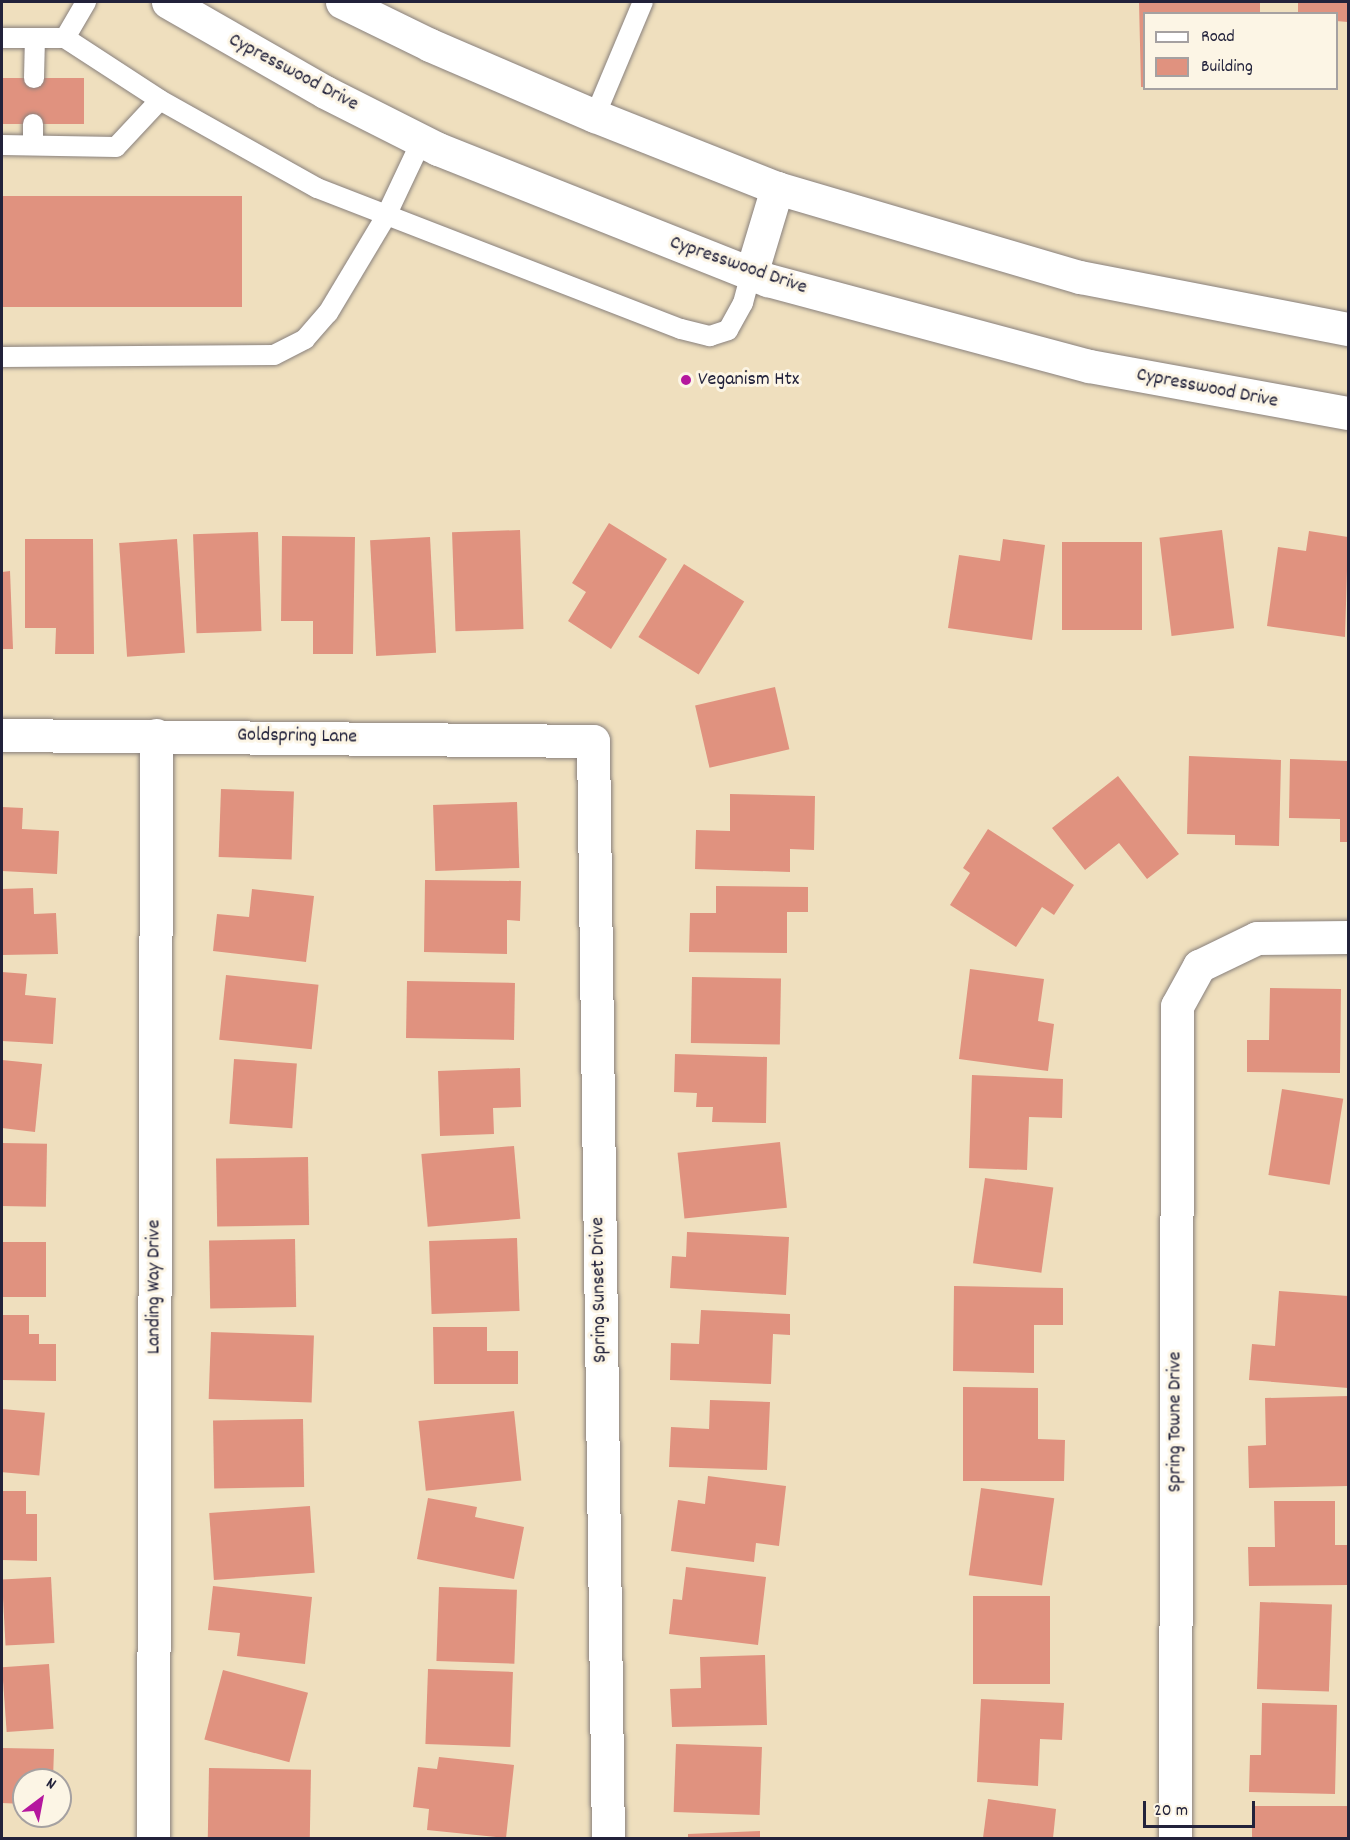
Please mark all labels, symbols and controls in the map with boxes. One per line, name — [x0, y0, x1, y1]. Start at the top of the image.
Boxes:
legend — [1143, 12, 1338, 90]
text: Road — [1201, 25, 1235, 50]
street label: Cypresswood Drive — [224, 29, 362, 117]
text: Building — [1201, 55, 1253, 80]
street label: Cypresswood Drive — [666, 231, 810, 301]
street label: Cypresswood Drive — [1134, 364, 1280, 414]
place label: Veganism Htx — [698, 368, 799, 392]
marker: Veganism Htx — [679, 373, 693, 387]
street label: Goldspring Lane — [237, 724, 357, 750]
street label: Spring Sunset Drive — [587, 1217, 613, 1363]
street label: Landing Way Drive — [143, 1220, 167, 1354]
street label: Spring Towne Drive — [1164, 1352, 1188, 1492]
north arrow — [12, 1768, 72, 1828]
text: N — [41, 1772, 60, 1796]
scale bar — [1146, 1789, 1258, 1827]
text: 20 m — [1154, 1799, 1188, 1824]

